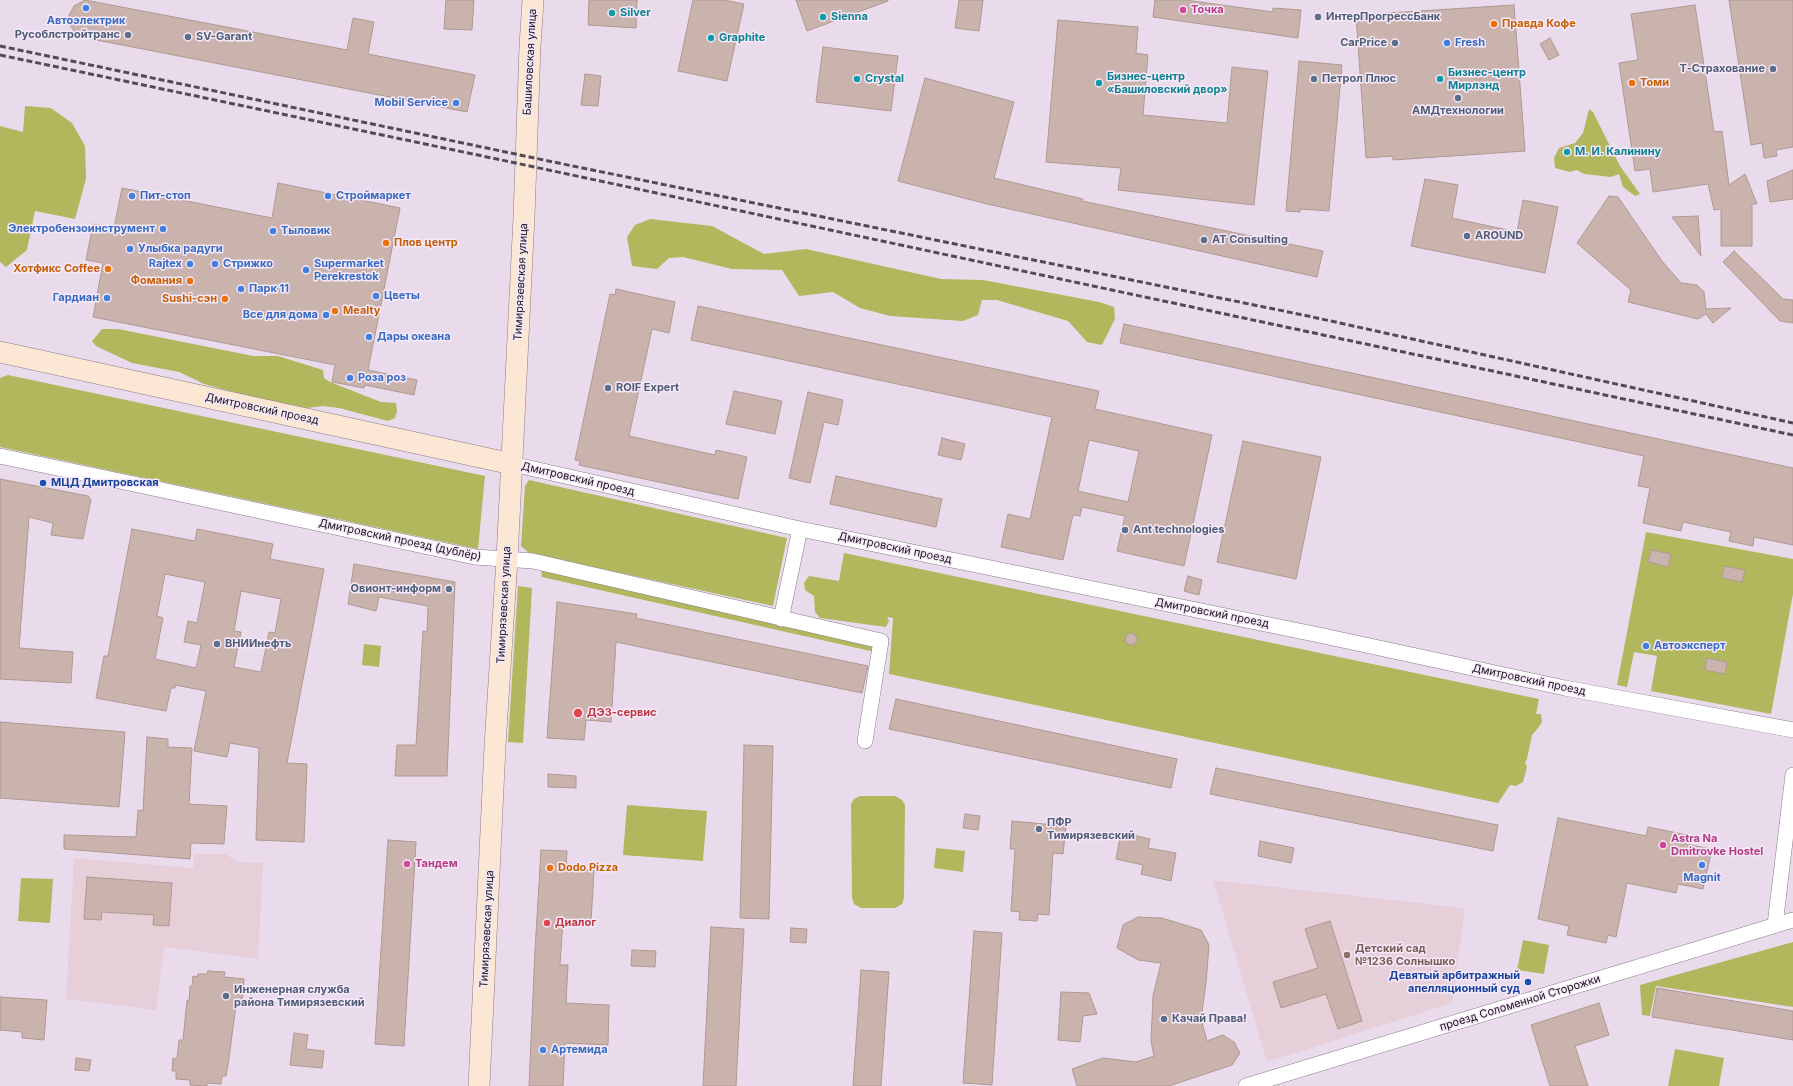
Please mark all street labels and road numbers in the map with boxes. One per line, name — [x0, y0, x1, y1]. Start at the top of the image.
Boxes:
street label: Башиловская улица — [521, 8, 539, 116]
street label: Тимирязевская улица — [511, 223, 531, 341]
street label: Дмитровский проезд — [204, 391, 320, 427]
street label: Дмитровский проезд — [520, 460, 636, 498]
street label: Дмитровский проезд (дублёр) — [318, 516, 482, 564]
street label: Дмитровский проезд — [837, 530, 953, 566]
street label: Тимирязевская улица — [494, 546, 514, 664]
street label: Дмитровский проезд — [1154, 595, 1270, 631]
street label: Дмитровский проезд — [1471, 662, 1587, 698]
street label: Тимирязевская улица — [477, 870, 497, 988]
street label: проезд Соломенной Сторожки — [1438, 972, 1602, 1034]

